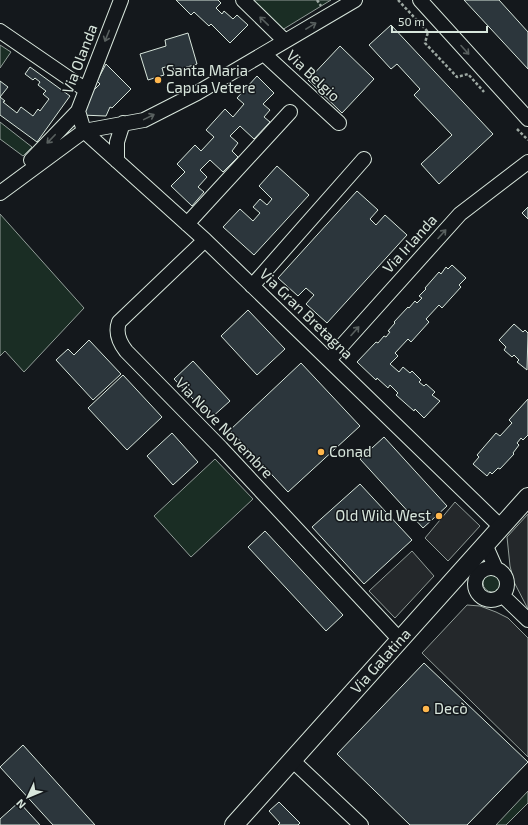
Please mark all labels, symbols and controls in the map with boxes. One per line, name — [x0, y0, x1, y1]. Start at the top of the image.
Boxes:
scale bar — [392, 8, 487, 34]
text: 50 m — [398, 14, 425, 28]
one-way arrow — [259, 16, 269, 26]
street label: Via Olanda — [58, 21, 100, 96]
one-way arrow — [305, 22, 317, 30]
one-way arrow — [102, 30, 110, 42]
one-way arrow — [460, 44, 469, 55]
street label: Via Belgio — [283, 46, 344, 105]
place label: Santa Maria Capua Vetere — [166, 61, 256, 96]
marker: Santa Maria Capua Vetere — [153, 75, 163, 85]
one-way arrow — [143, 113, 155, 120]
one-way arrow — [47, 134, 56, 144]
street label: Via Irlanda — [378, 210, 440, 276]
one-way arrow — [437, 229, 446, 239]
street label: Via Gran Bretagna — [256, 264, 357, 362]
one-way arrow — [350, 326, 360, 336]
street label: Via Nove Novembre — [172, 373, 277, 481]
place label: Conad — [329, 442, 372, 460]
marker: Conad — [316, 447, 326, 457]
place label: Old Wild West — [335, 506, 431, 524]
marker: Old Wild West — [434, 511, 444, 521]
street label: Via Galatina — [346, 624, 414, 697]
place label: Decò — [434, 699, 468, 717]
marker: Decò — [421, 704, 431, 714]
north arrow — [8, 777, 48, 817]
text: N — [13, 797, 28, 812]

